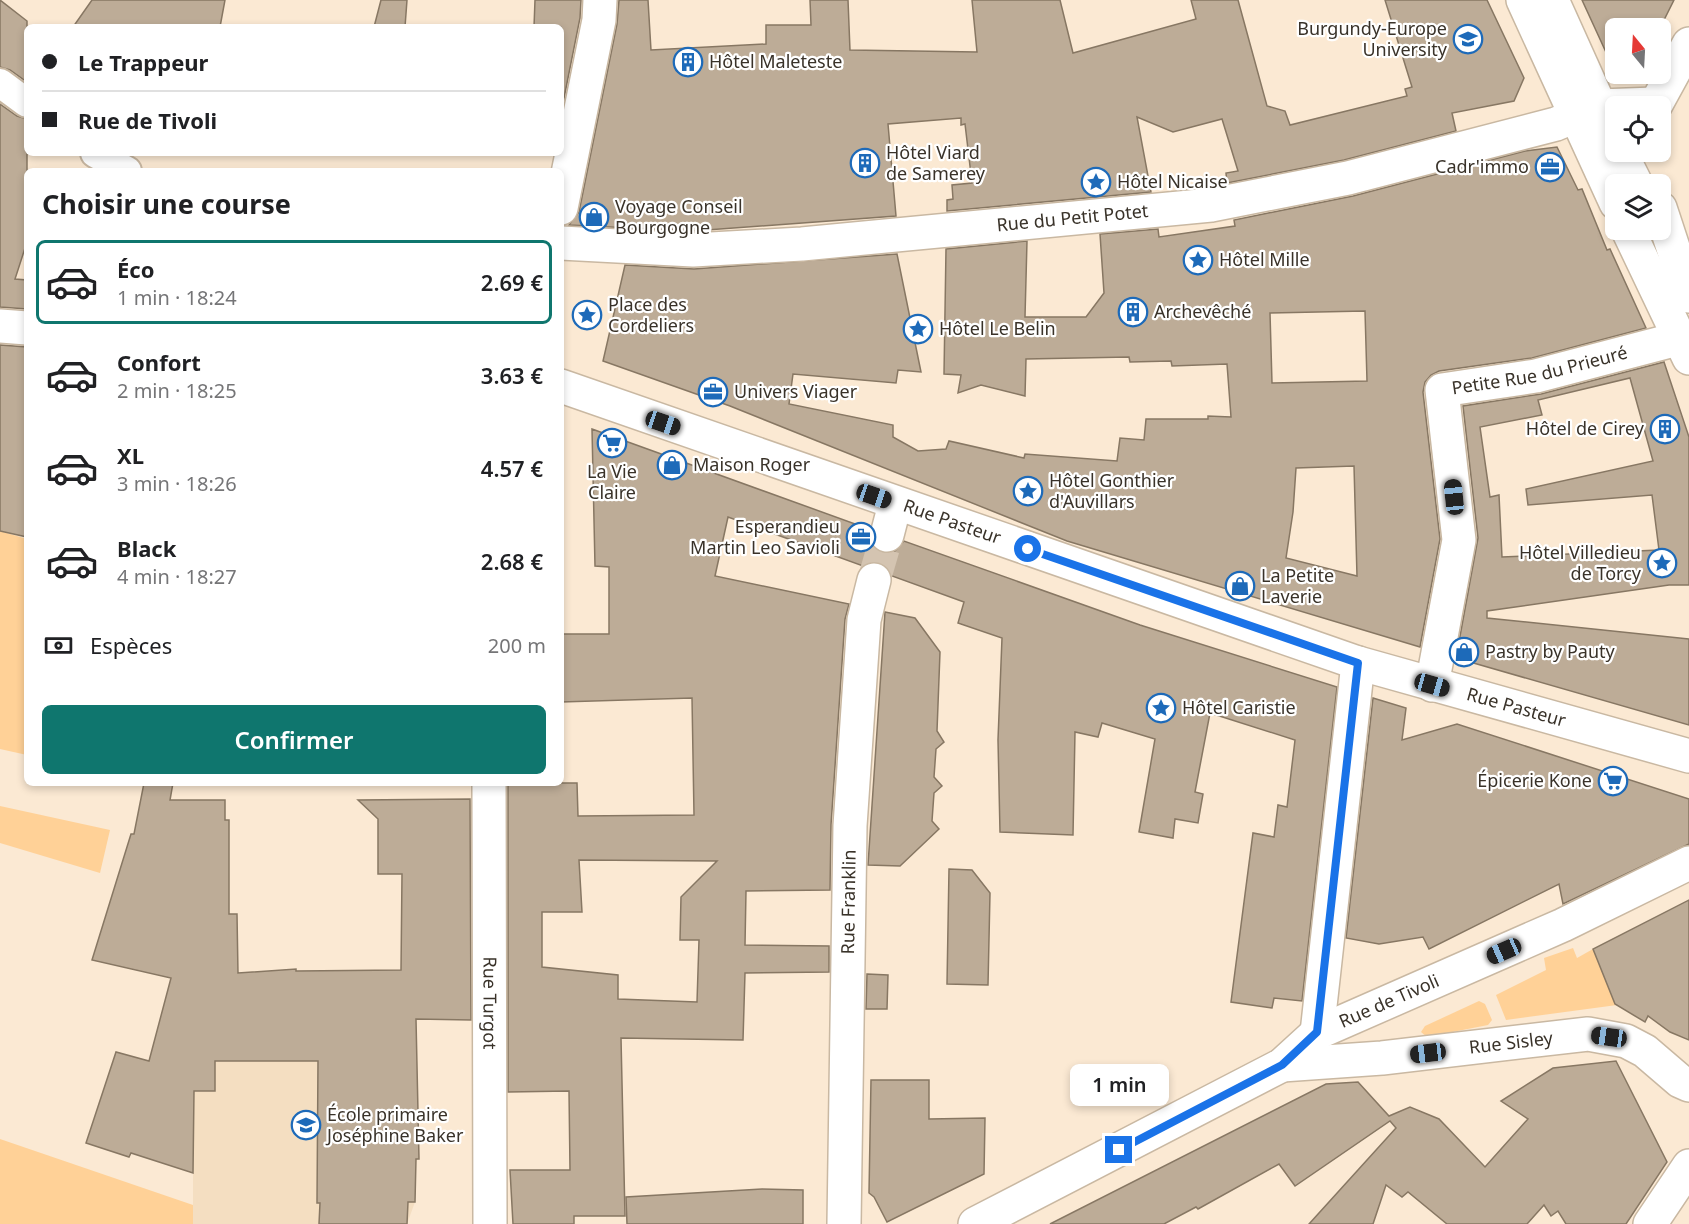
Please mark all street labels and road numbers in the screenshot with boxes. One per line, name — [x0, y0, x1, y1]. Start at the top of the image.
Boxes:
street label: Rue du Petit Potet — [995, 198, 1150, 236]
street label: Petite Rue du Prieuré — [1450, 340, 1630, 399]
street label: Rue Pasteur — [900, 493, 1005, 549]
street label: Rue Pasteur — [1464, 681, 1569, 732]
street label: Rue Franklin — [835, 849, 861, 955]
street label: Rue Turgot — [478, 956, 503, 1050]
street label: Rue de Tivoli — [1335, 968, 1443, 1033]
street label: Rue Sisley — [1468, 1025, 1555, 1059]

